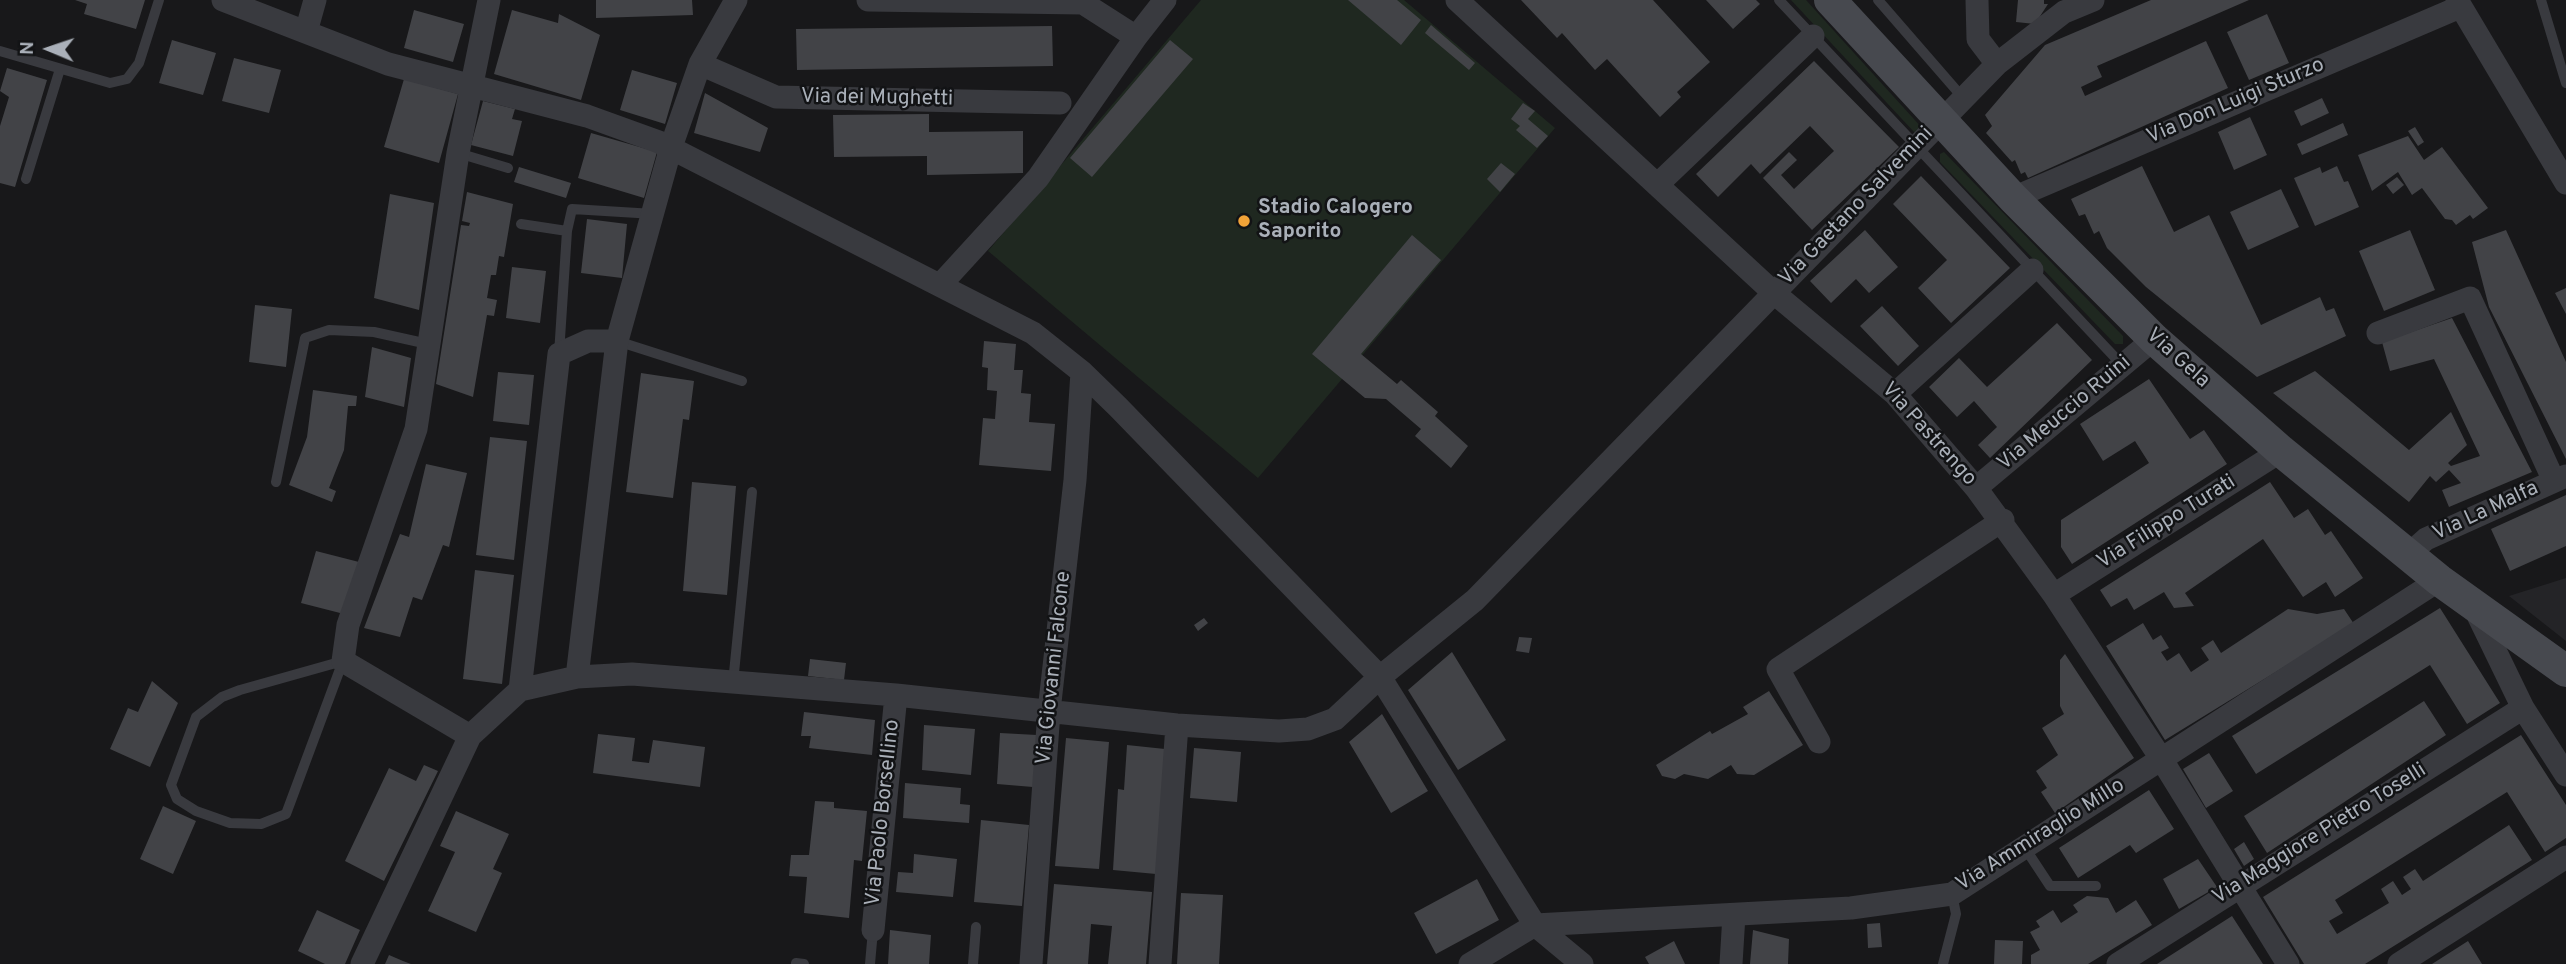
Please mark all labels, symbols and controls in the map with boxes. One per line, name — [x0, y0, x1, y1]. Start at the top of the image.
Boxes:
north arrow — [14, 14, 84, 84]
text: N — [16, 41, 40, 56]
street label: Via Don Luigi Sturzo — [2143, 53, 2329, 151]
street label: Via dei Mughetti — [801, 85, 953, 113]
street label: Via Gaetano Salvemini — [1775, 122, 1939, 292]
place label: Stadio Calogero Saporito — [1258, 196, 1413, 246]
marker: Stadio Calogero Saporito — [1236, 213, 1252, 229]
street label: Via Gela — [2140, 324, 2214, 394]
street label: Via Meuccio Ruini — [1993, 351, 2137, 477]
street label: Via Pastrengo — [1875, 378, 1981, 492]
street label: Via Filippo Turati — [2093, 470, 2241, 576]
street label: Via La Malfa — [2429, 477, 2543, 547]
street label: Via Giovanni Falcone — [1032, 570, 1078, 766]
street label: Via Paolo Borsellino — [862, 718, 906, 908]
street label: Via Maggiore Pietro Toselli — [2209, 759, 2431, 911]
street label: Via Ammiraglio Millo — [1952, 774, 2130, 898]

